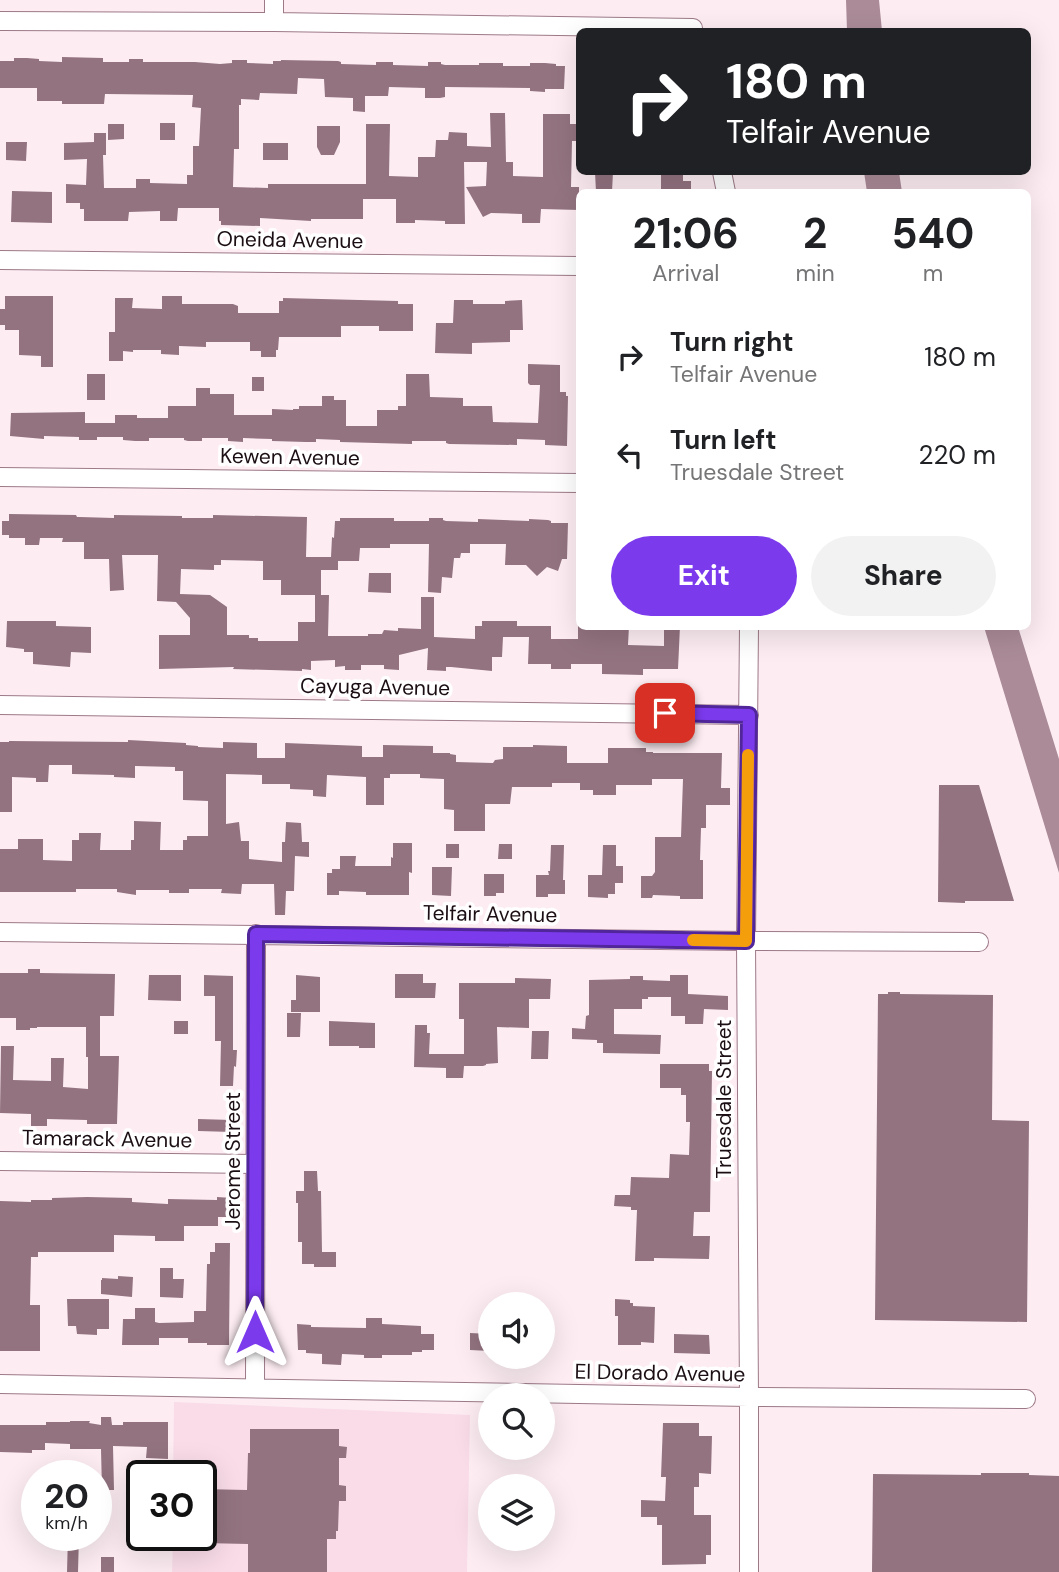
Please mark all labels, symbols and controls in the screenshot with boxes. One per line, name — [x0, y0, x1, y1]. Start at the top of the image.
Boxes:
text: 180 m — [726, 49, 867, 113]
icon: right — [611, 56, 702, 147]
text: Telfair Avenue — [726, 111, 931, 153]
text: 21:06 — [633, 206, 739, 261]
text: 2 — [803, 206, 827, 261]
text: 540 — [891, 206, 974, 261]
street label: Oneida Avenue — [216, 225, 364, 255]
text: Arrival — [652, 258, 719, 288]
text: min — [796, 258, 835, 288]
text: m — [923, 258, 943, 288]
text: Turn right — [670, 325, 794, 359]
icon: right — [611, 338, 649, 376]
text: 180 m — [924, 340, 996, 374]
text: Telfair Avenue — [670, 359, 817, 389]
text: Turn left — [670, 423, 777, 457]
icon: left — [611, 436, 649, 474]
text: 220 m — [918, 438, 996, 472]
street label: Kewen Avenue — [220, 442, 360, 472]
text: Truesdale Street — [670, 457, 844, 487]
button: Exit — [611, 536, 797, 616]
button: Share — [811, 536, 996, 616]
street label: Cayuga Avenue — [300, 672, 450, 702]
pin — [635, 683, 695, 743]
icon: arrive — [646, 694, 684, 732]
street label: Telfair Avenue — [423, 899, 558, 929]
street label: Truesdale Street — [710, 1019, 738, 1179]
street label: Jerome Street — [219, 1092, 247, 1230]
street label: Tamarack Avenue — [22, 1124, 193, 1154]
map controls — [478, 1292, 555, 1551]
button: sound — [478, 1292, 555, 1369]
position arrow — [218, 1295, 292, 1369]
street label: El Dorado Avenue — [574, 1358, 746, 1388]
button: search — [478, 1383, 555, 1460]
speed limit sign: 30 — [126, 1460, 217, 1551]
text: 20 — [44, 1473, 89, 1519]
button: layers — [478, 1474, 555, 1551]
text: km/h — [45, 1511, 88, 1535]

